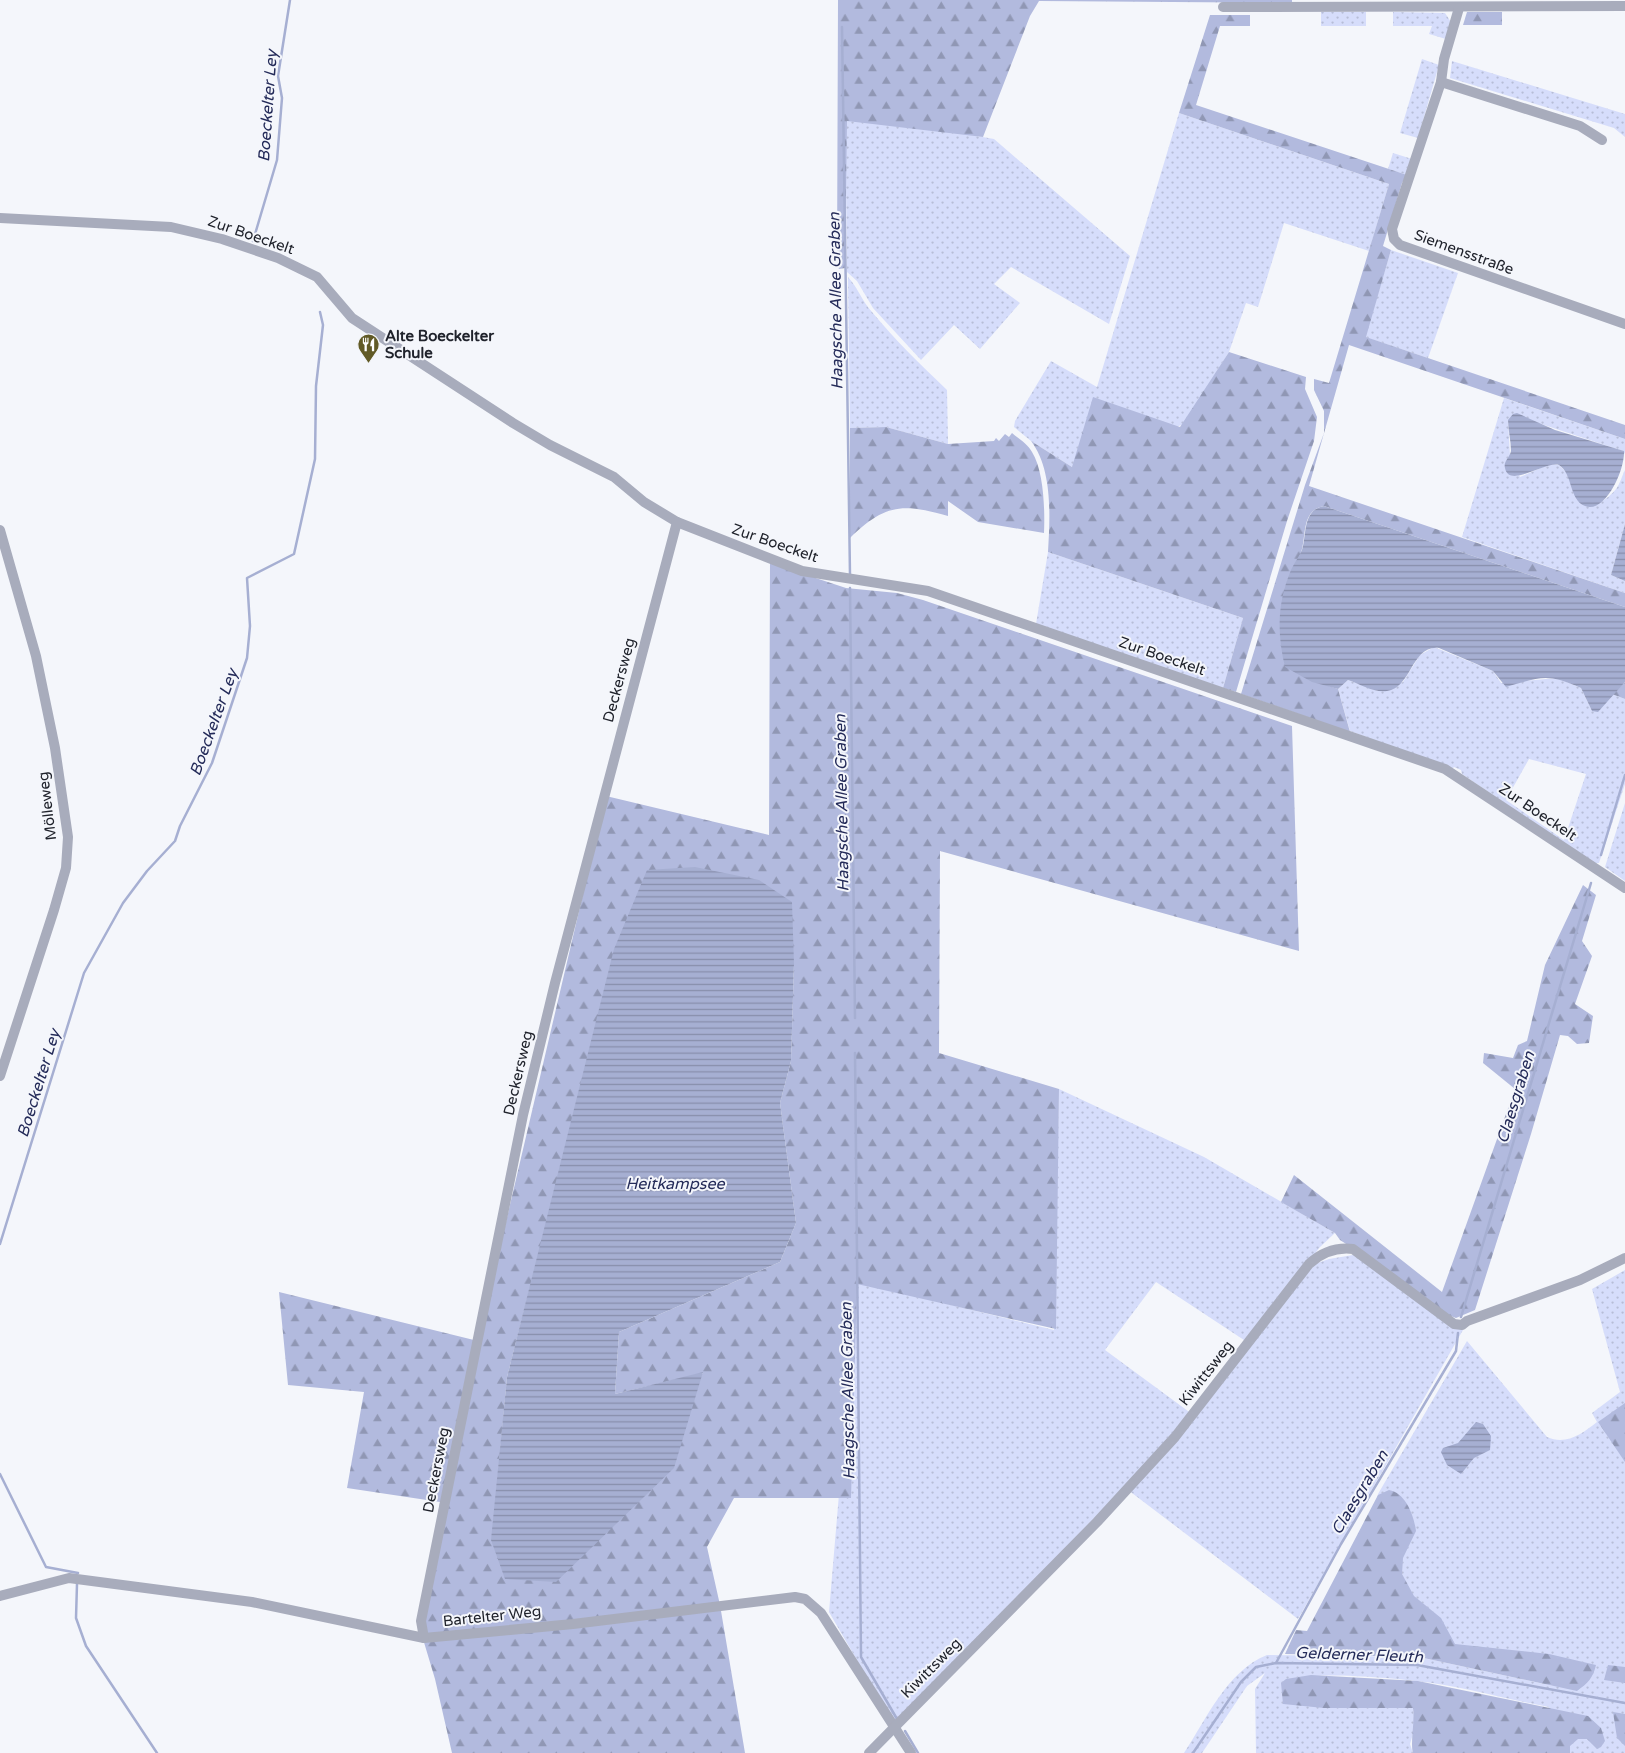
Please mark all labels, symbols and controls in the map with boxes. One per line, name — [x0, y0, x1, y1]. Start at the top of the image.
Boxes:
water label: Boeckelter Ley — [254, 47, 282, 163]
water label: Haagsche Allee Graben — [824, 211, 848, 390]
street label: Zur Boeckelt — [205, 212, 297, 258]
street label: Siemensstraße — [1412, 226, 1516, 278]
place label: Alte Boeckelter Schule — [385, 327, 494, 362]
restaurant icon: Alte Boeckelter Schule — [357, 333, 381, 364]
street label: Zur Boeckelt — [729, 520, 821, 566]
street label: Zur Boeckelt — [1116, 633, 1208, 679]
street label: Deckersweg — [599, 636, 639, 724]
water label: Boeckelter Ley — [185, 664, 243, 778]
water label: Haagsche Allee Graben — [830, 713, 854, 892]
street label: Mölleweg — [34, 771, 60, 841]
street label: Zur Boeckelt — [1496, 779, 1581, 845]
water label: Boeckelter Ley — [13, 1024, 66, 1140]
street label: Deckersweg — [499, 1029, 537, 1117]
water label: Claesgraben — [1493, 1048, 1540, 1146]
water label: Heitkampsee — [625, 1174, 726, 1194]
water label: Haagsche Allee Graben — [836, 1301, 860, 1480]
street label: Kiwittsweg — [1175, 1337, 1237, 1409]
street label: Deckersweg — [419, 1426, 453, 1514]
water label: Claesgraben — [1327, 1446, 1394, 1538]
street label: Bartelter Weg — [442, 1602, 542, 1630]
street label: Kiwittsweg — [897, 1634, 965, 1702]
water label: Gelderner Fleuth — [1295, 1643, 1424, 1667]

